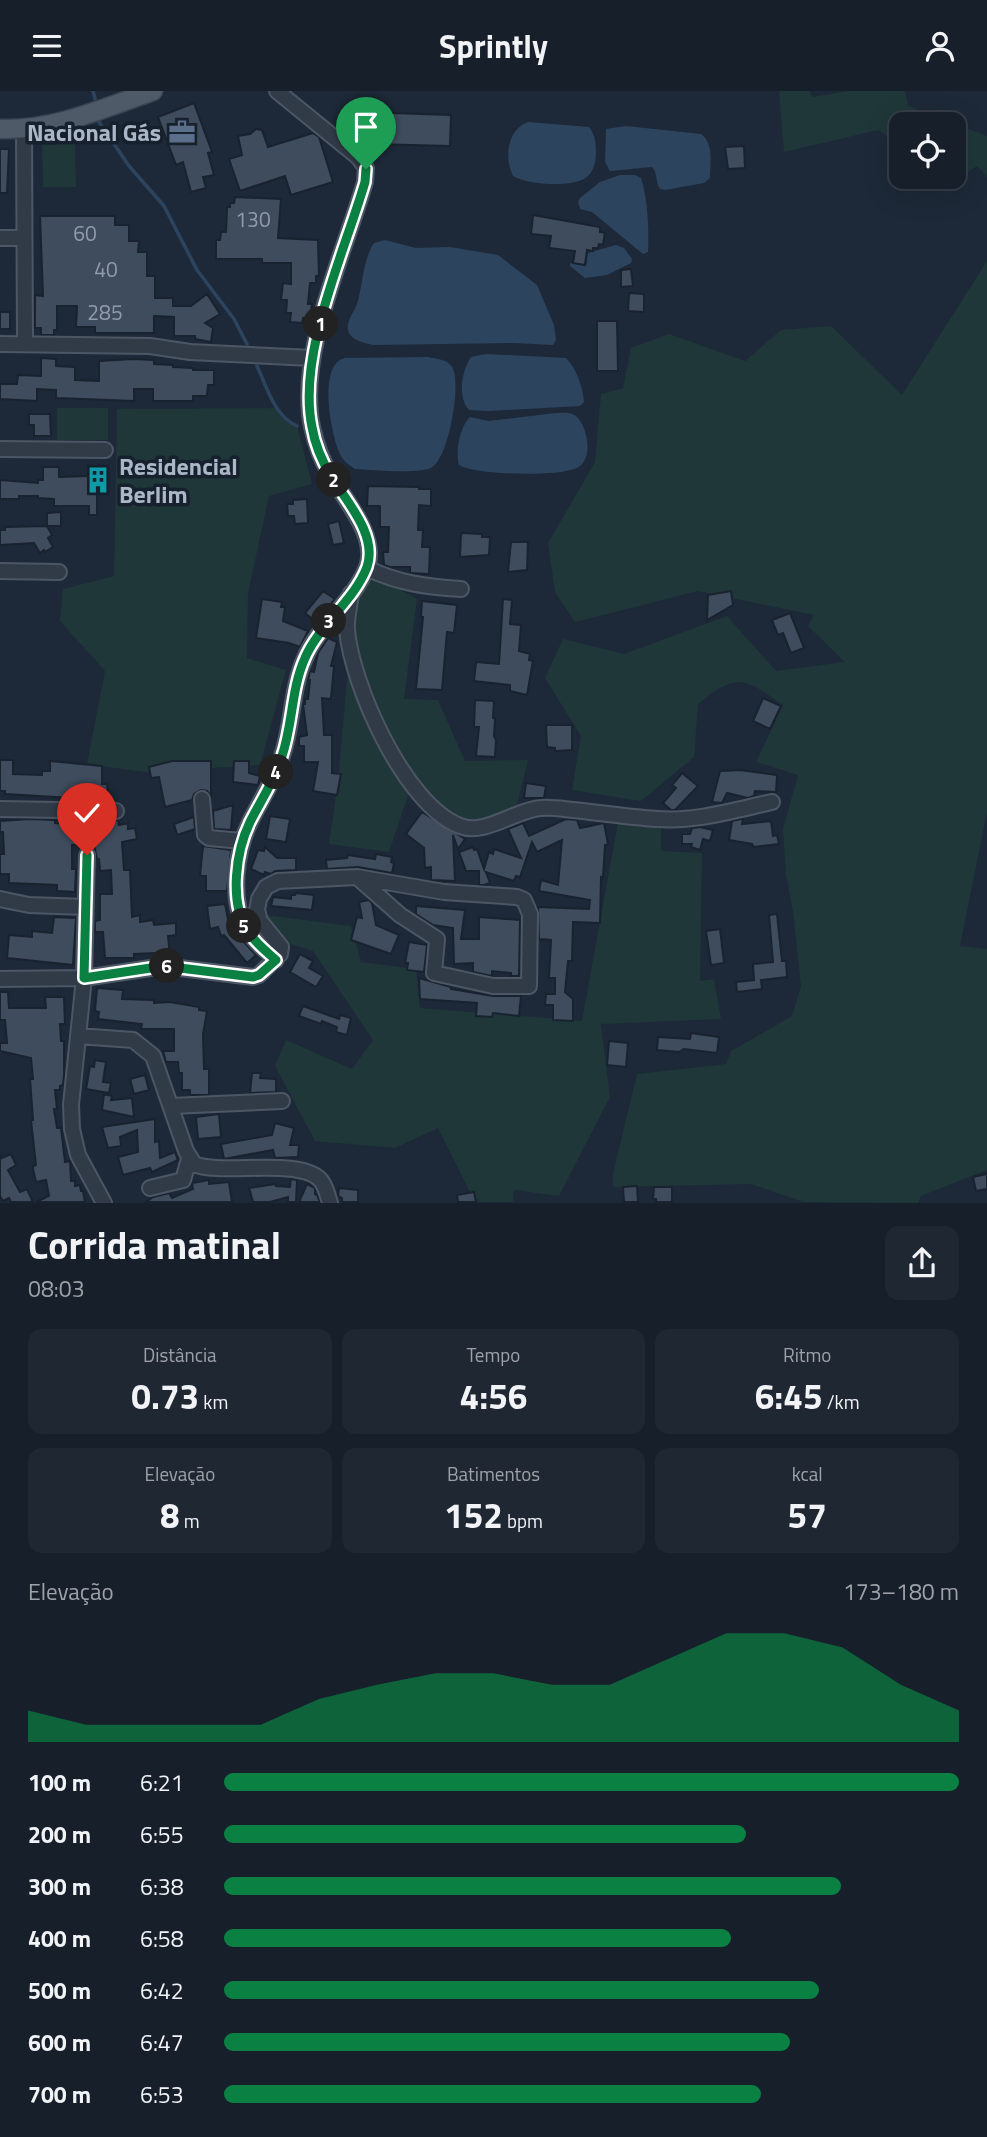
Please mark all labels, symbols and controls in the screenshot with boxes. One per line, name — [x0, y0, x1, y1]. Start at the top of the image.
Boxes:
text: Sprintly — [439, 22, 548, 70]
icon: menu — [28, 27, 66, 65]
icon: person — [921, 27, 959, 65]
pin — [336, 97, 396, 169]
icon: arrive — [347, 108, 385, 146]
map controls — [889, 112, 966, 189]
button: locate — [889, 112, 966, 189]
place label: Nacional Gás — [27, 114, 161, 150]
office icon: Nacional Gás — [167, 117, 197, 147]
house number: 130 — [235, 203, 271, 235]
house number: 60 — [73, 217, 97, 249]
house number: 40 — [94, 253, 118, 285]
house number: 285 — [87, 296, 123, 328]
pin: 1 — [304, 307, 338, 341]
text: 1 — [315, 309, 326, 338]
place label: Residencial Berlim — [119, 448, 238, 512]
pin: 2 — [316, 463, 352, 497]
building icon: Residencial Berlim — [83, 465, 113, 495]
text: 2 — [328, 465, 339, 494]
pin: 3 — [312, 603, 346, 639]
text: 3 — [323, 606, 334, 635]
pin: 4 — [258, 755, 294, 789]
text: 4 — [270, 757, 281, 786]
pin — [57, 783, 117, 855]
icon: check — [68, 794, 106, 832]
pin: 5 — [226, 909, 262, 943]
text: 5 — [238, 911, 249, 940]
pin: 6 — [150, 949, 184, 983]
text: 6 — [161, 951, 172, 980]
text: Corrida matinal — [28, 1216, 281, 1274]
button: share — [885, 1226, 959, 1300]
text: 08:03 — [28, 1271, 85, 1306]
text: Distância — [143, 1340, 217, 1369]
text: Tempo — [467, 1340, 520, 1369]
text: Ritmo — [783, 1340, 831, 1369]
text: 0.73 — [131, 1369, 199, 1423]
text: 4:56 — [460, 1369, 527, 1423]
text: 6:45 — [755, 1369, 823, 1423]
text: km — [199, 1387, 228, 1416]
text: /km — [823, 1387, 860, 1416]
text: Elevação — [144, 1459, 215, 1488]
text: Batimentos — [447, 1459, 540, 1488]
text: kcal — [792, 1459, 823, 1488]
text: 8 — [160, 1488, 180, 1542]
text: 152 — [444, 1488, 503, 1542]
text: 57 — [788, 1488, 827, 1542]
text: m — [180, 1506, 200, 1535]
text: bpm — [503, 1506, 543, 1535]
text: Elevação — [28, 1574, 114, 1609]
text: 173–180 m — [843, 1574, 959, 1609]
text: 100 m — [28, 1765, 91, 1800]
text: 6:21 — [140, 1765, 184, 1800]
text: 200 m — [28, 1817, 91, 1852]
text: 6:55 — [140, 1817, 184, 1852]
text: 300 m — [28, 1869, 91, 1904]
text: 6:38 — [140, 1869, 184, 1904]
text: 400 m — [28, 1921, 91, 1956]
text: 6:58 — [140, 1921, 184, 1956]
text: 500 m — [28, 1973, 91, 2008]
text: 6:42 — [140, 1973, 184, 2008]
text: 600 m — [28, 2025, 91, 2060]
text: 6:47 — [140, 2025, 184, 2060]
text: 700 m — [28, 2077, 91, 2112]
text: 6:53 — [140, 2077, 184, 2112]

